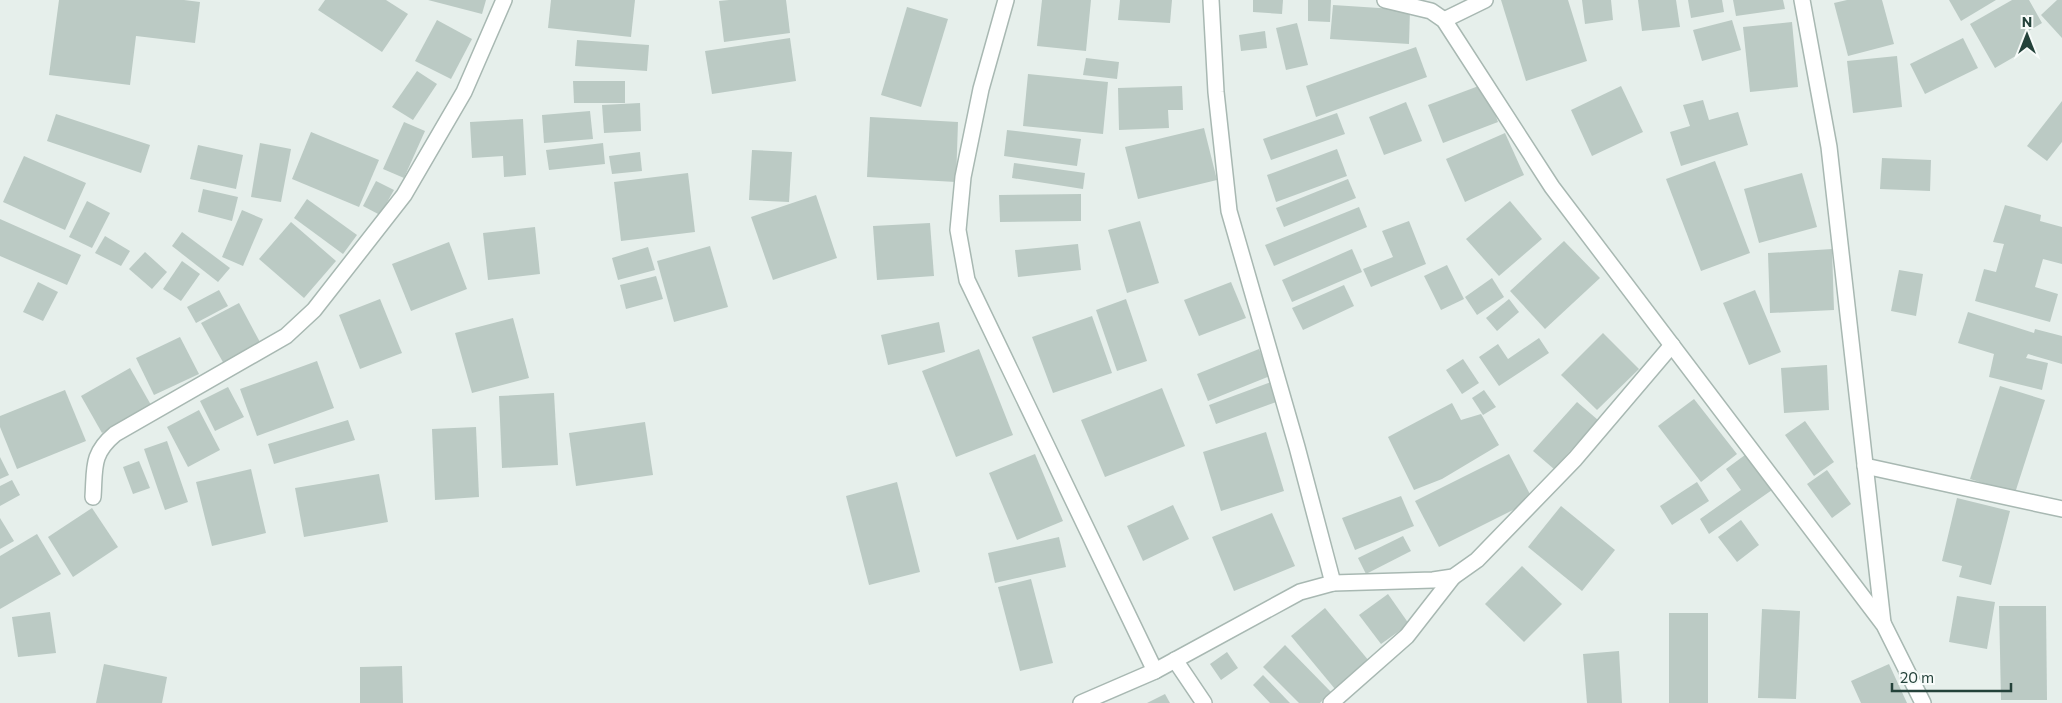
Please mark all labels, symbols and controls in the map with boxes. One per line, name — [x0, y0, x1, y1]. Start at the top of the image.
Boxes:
north arrow — [2002, 10, 2052, 60]
text: N — [2022, 13, 2032, 30]
scale bar — [1892, 660, 2011, 692]
text: 20 m — [1900, 668, 1934, 686]

